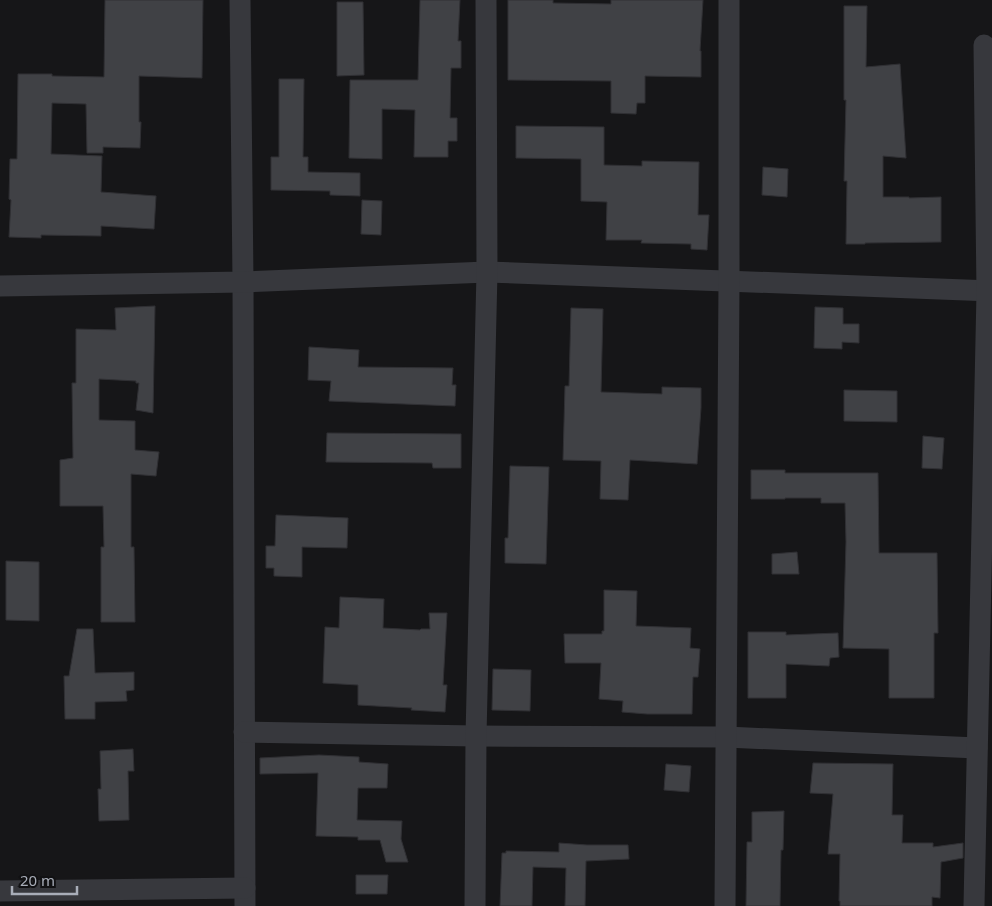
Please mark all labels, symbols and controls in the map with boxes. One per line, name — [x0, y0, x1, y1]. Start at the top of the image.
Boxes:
scale bar — [12, 864, 78, 896]
text: 20 m — [20, 870, 55, 890]

